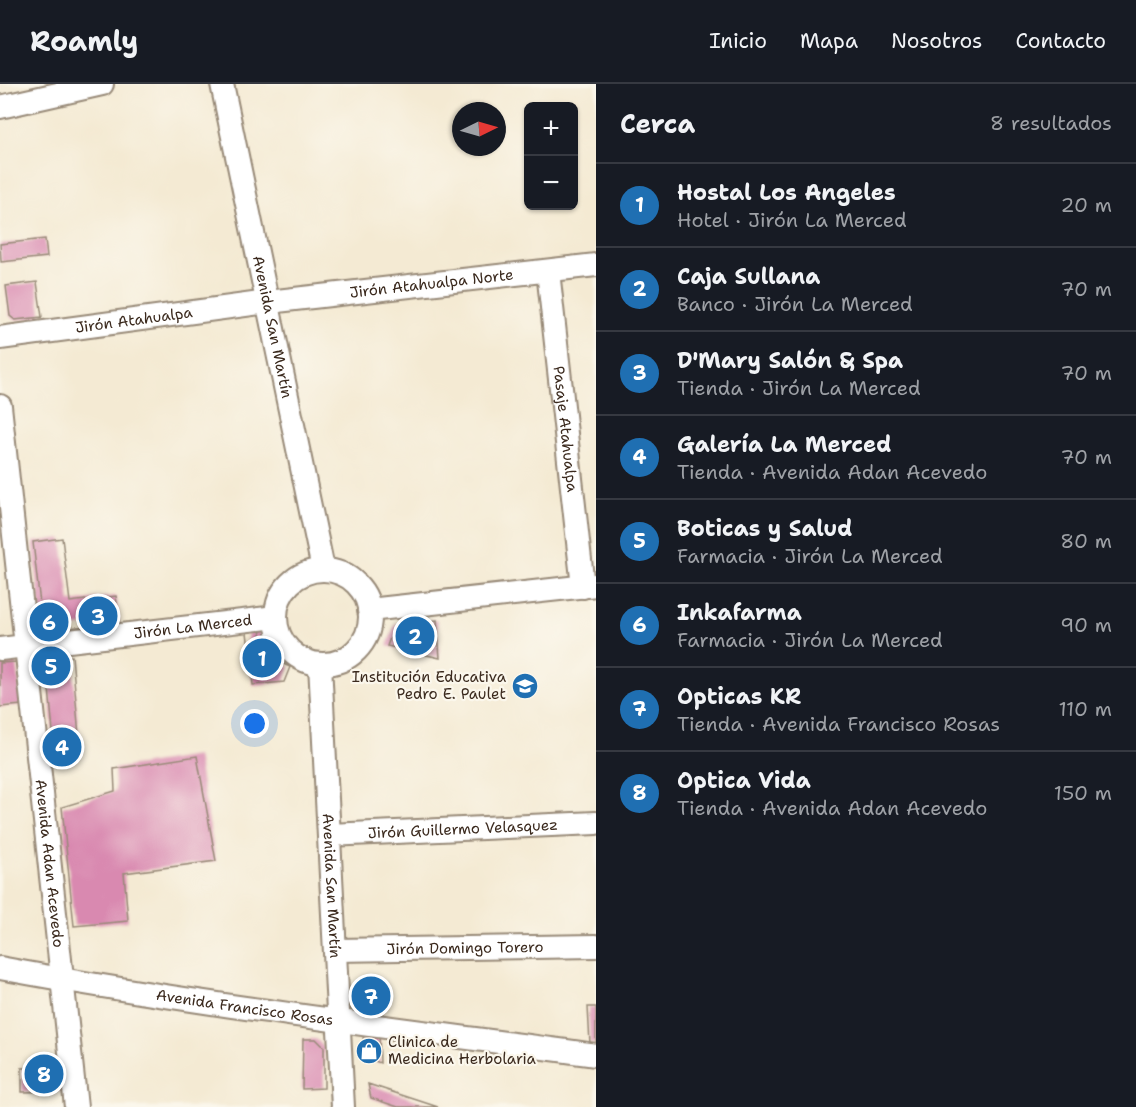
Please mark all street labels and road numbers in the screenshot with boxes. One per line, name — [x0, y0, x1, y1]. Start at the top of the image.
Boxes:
street label: Avenida San Martín — [248, 254, 297, 400]
street label: Jirón Atahualpa Norte — [349, 264, 515, 303]
street label: Jirón Atahualpa — [74, 302, 194, 338]
street label: Pasaje Atahualpa — [549, 365, 582, 494]
street label: Jirón La Merced — [132, 610, 253, 643]
street label: Avenida Adan Acevedo — [31, 778, 69, 948]
street label: Avenida San Martín — [318, 813, 345, 959]
street label: Jirón Guillermo Velasquez — [367, 815, 558, 843]
street label: Jirón Domingo Torero — [386, 937, 544, 959]
street label: Avenida Francisco Rosas — [155, 985, 335, 1030]

